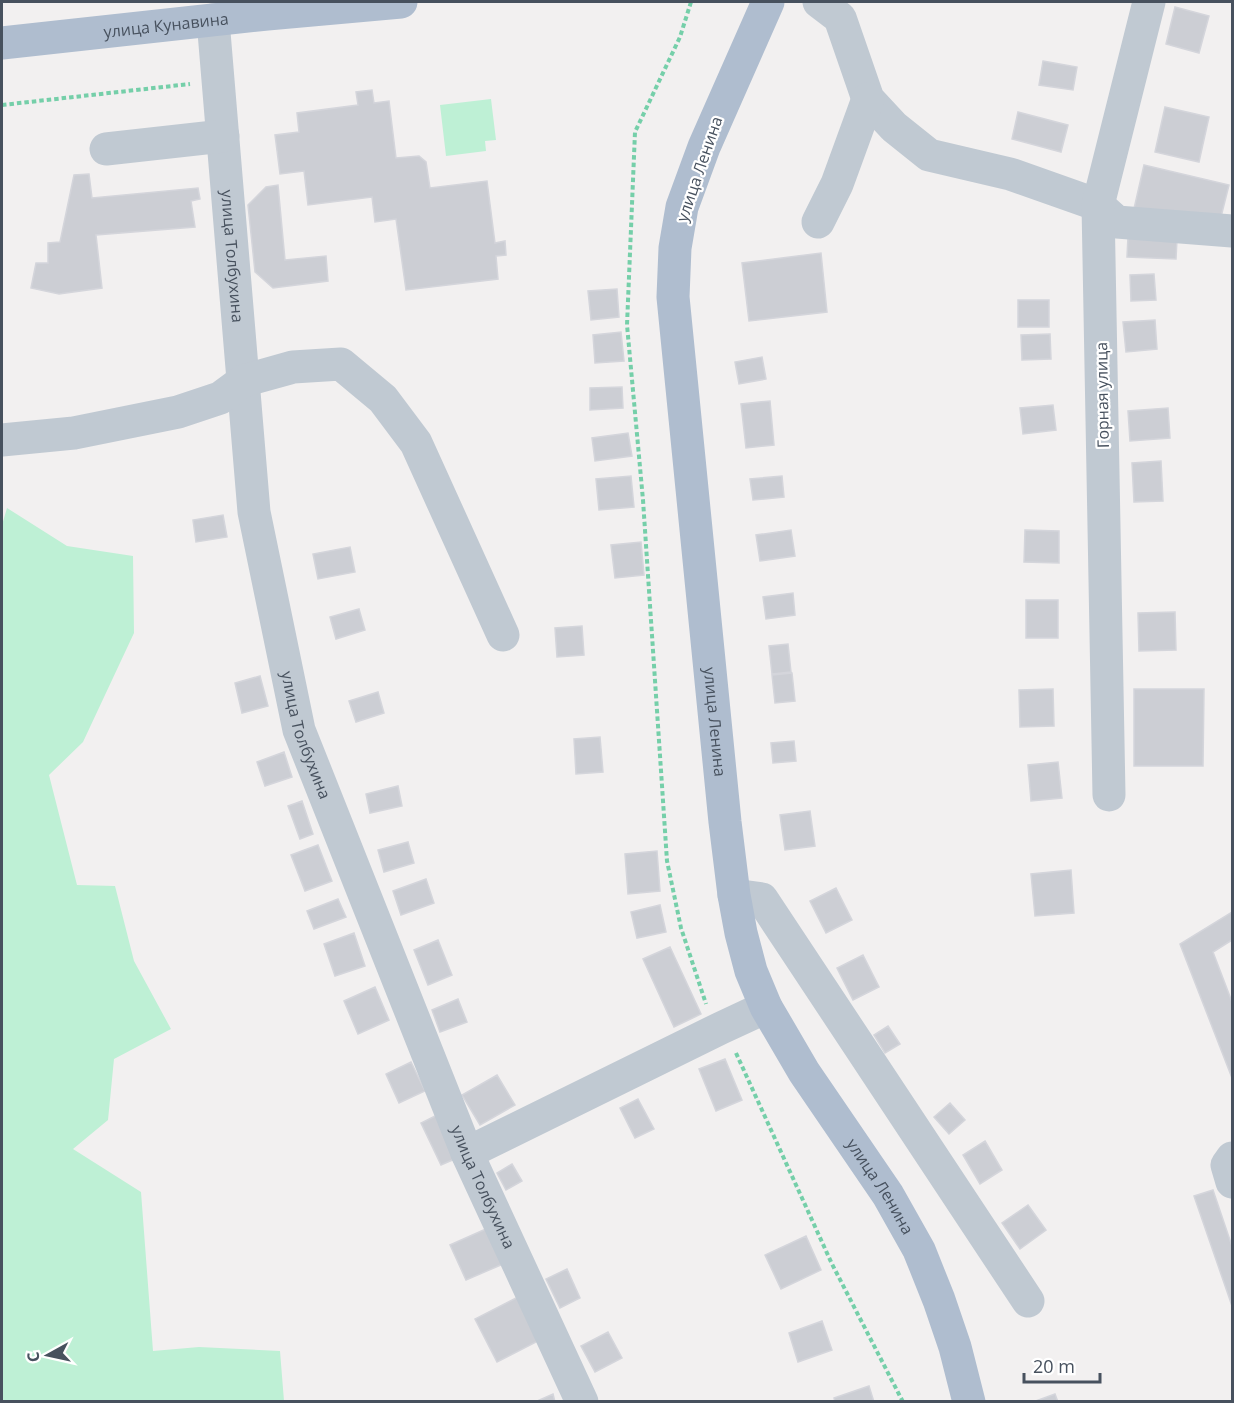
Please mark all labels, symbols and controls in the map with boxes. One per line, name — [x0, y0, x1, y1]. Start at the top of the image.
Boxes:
street label: улица Кунавина — [102, 7, 230, 43]
street label: улица Ленина — [671, 113, 727, 225]
street label: улица Толбухина — [216, 189, 249, 323]
street label: Горная улица — [1090, 342, 1114, 448]
street label: улица Ленина — [699, 666, 731, 778]
street label: улица Толбухина — [276, 669, 336, 802]
street label: улица Толбухина — [446, 1122, 521, 1252]
street label: улица Ленина — [842, 1134, 919, 1238]
north arrow — [18, 1325, 78, 1385]
scale bar — [1024, 1346, 1100, 1384]
text: С — [22, 1351, 45, 1364]
text: 20 m — [1033, 1354, 1075, 1378]

